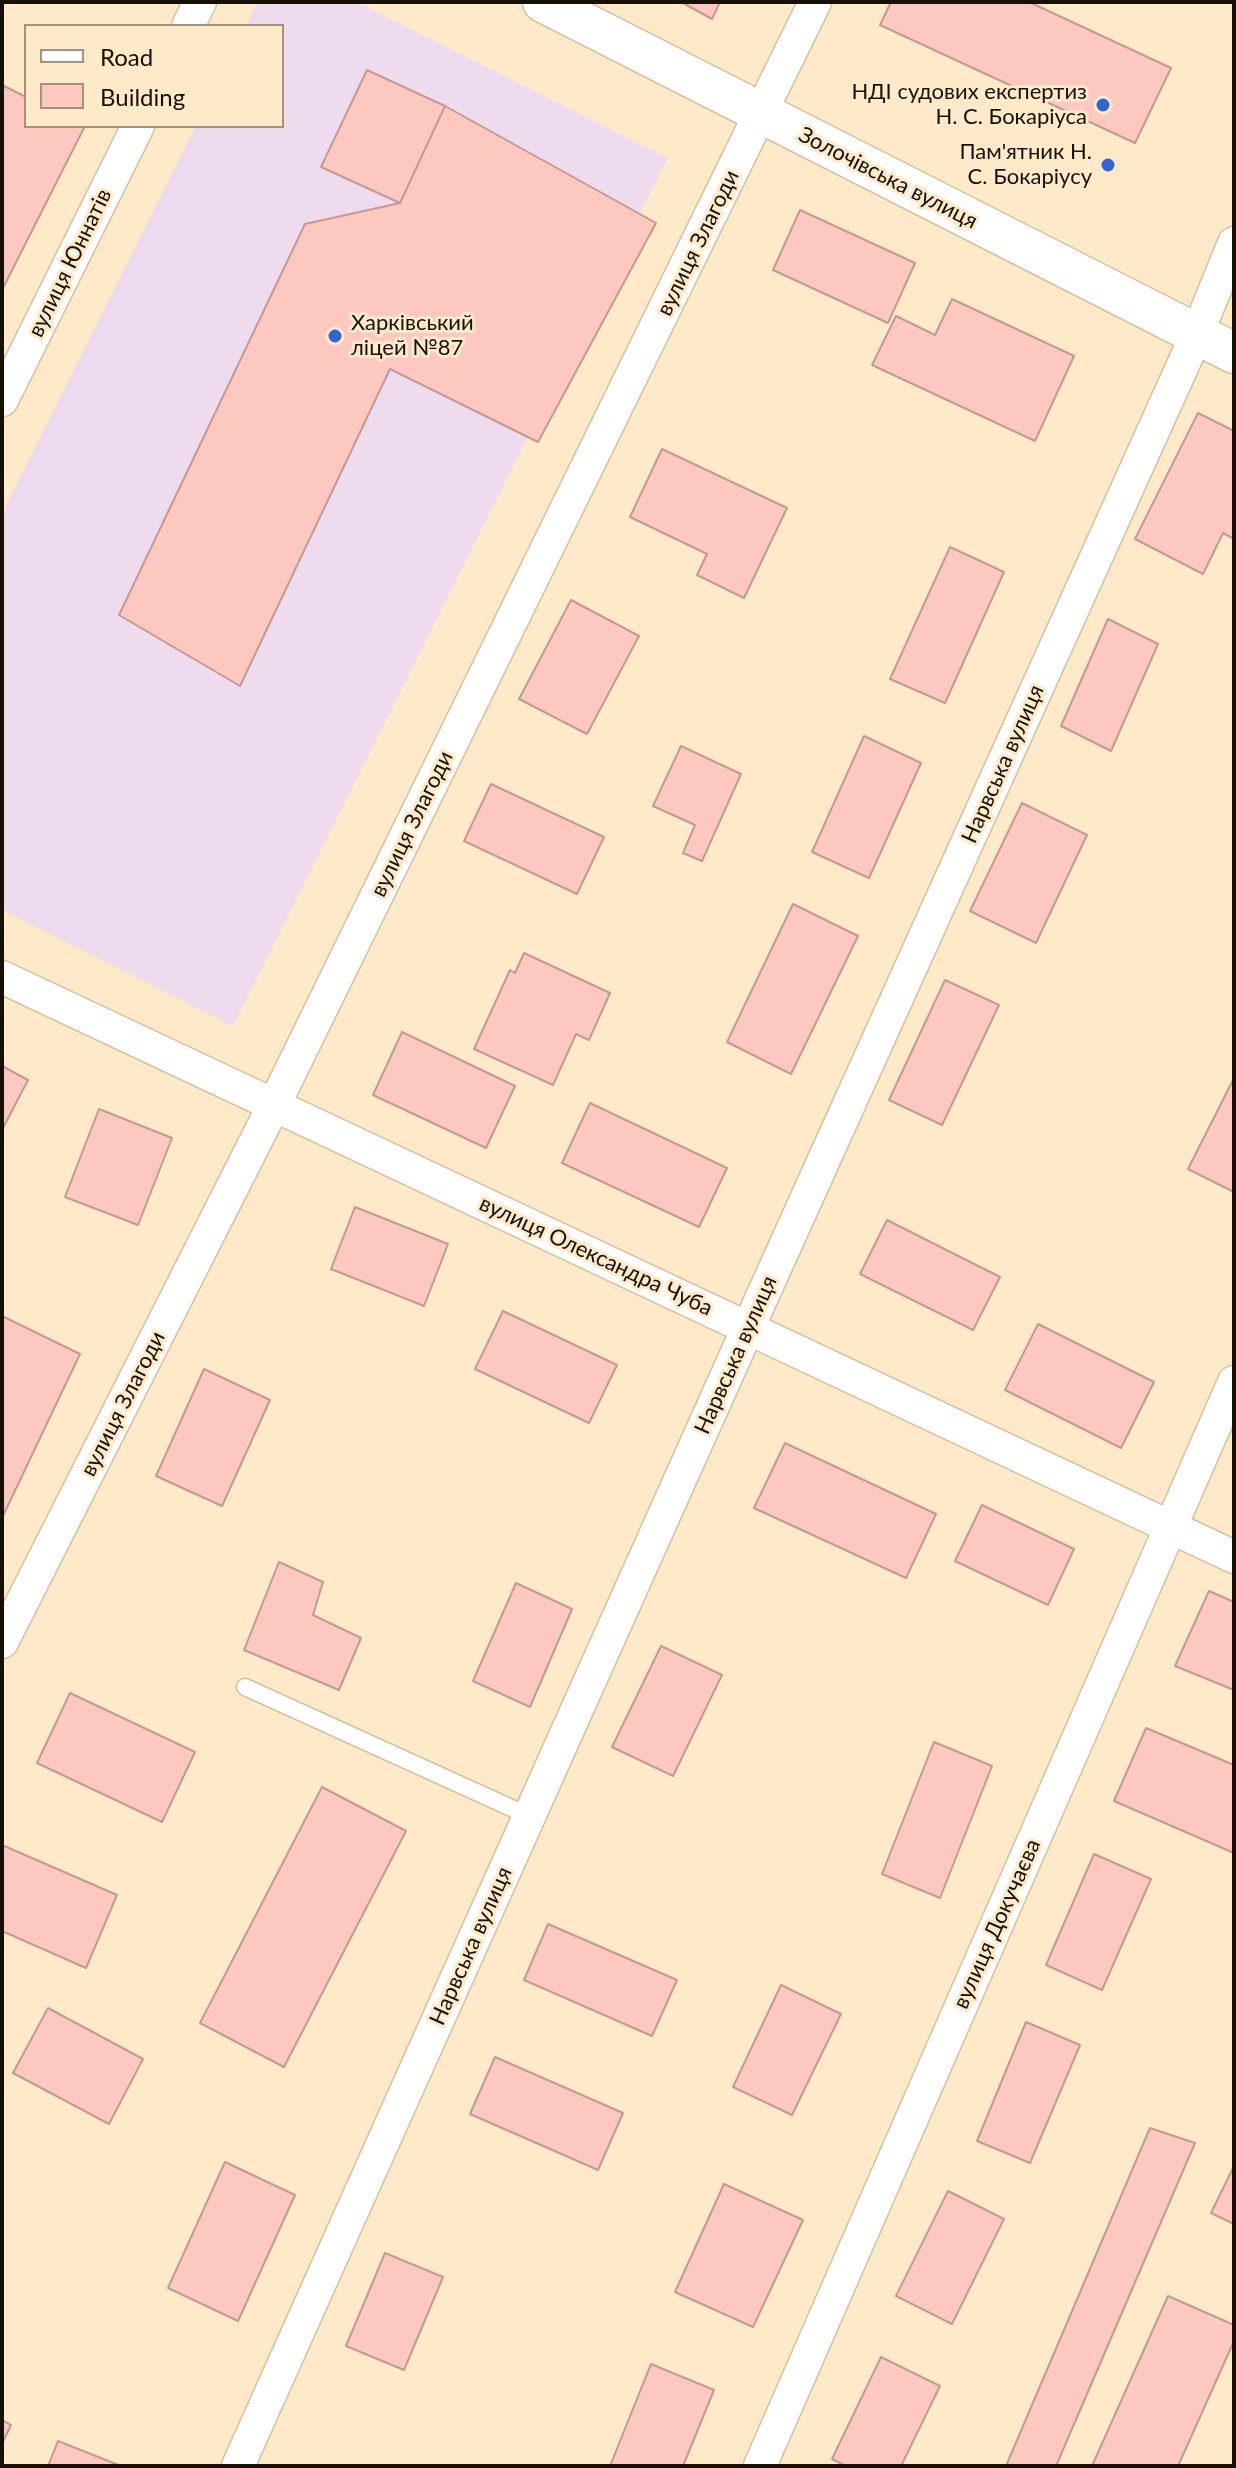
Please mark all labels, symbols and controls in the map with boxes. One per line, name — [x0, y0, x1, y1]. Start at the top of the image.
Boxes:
legend — [24, 24, 284, 128]
text: Road — [100, 42, 153, 71]
place label: НДІ судових експертиз Н. С. Бокаріуса — [852, 79, 1087, 130]
text: Building — [100, 82, 185, 111]
marker: НДІ судових експертиз Н. С. Бокаріуса — [1094, 96, 1112, 114]
street label: Золочівська вулиця — [794, 121, 982, 235]
place label: Пам'ятник Н. С. Бокаріусу — [959, 139, 1092, 190]
marker: Пам'ятник Н. С. Бокаріусу — [1099, 156, 1117, 174]
street label: вулиця Злагоди — [651, 166, 745, 320]
street label: вулиця Юннатів — [23, 185, 117, 341]
place label: Харківський ліцей №87 — [351, 310, 474, 362]
marker: Харківський ліцей №87 — [326, 327, 344, 345]
street label: Нарвська вулиця — [956, 681, 1050, 847]
street label: вулиця Злагоди — [365, 747, 459, 901]
street label: вулиця Олександра Чуба — [475, 1190, 717, 1322]
street label: Нарвська вулиця — [689, 1272, 783, 1438]
street label: вулиця Злагоди — [75, 1327, 171, 1481]
street label: вулиця Докучаєва — [948, 1835, 1046, 2013]
street label: Нарвська вулиця — [424, 1863, 518, 2029]

